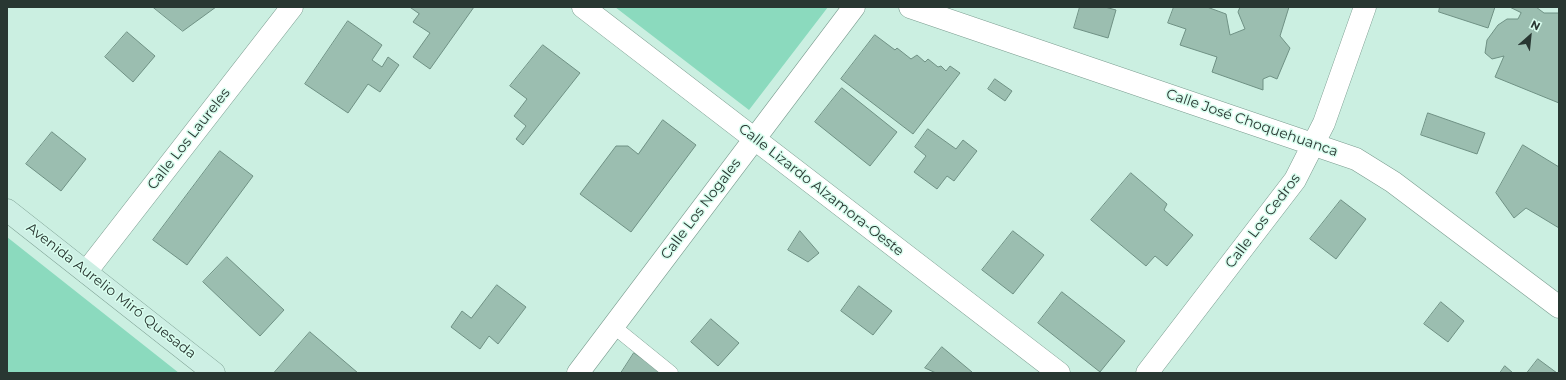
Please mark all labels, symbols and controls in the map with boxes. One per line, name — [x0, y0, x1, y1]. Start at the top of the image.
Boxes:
north arrow — [1510, 16, 1550, 56]
text: N — [1528, 17, 1543, 34]
street label: Calle Los Laureles — [144, 85, 234, 193]
street label: Calle José Choquehuanca — [1164, 86, 1340, 160]
street label: Calle Lizardo Alzamora-Oeste — [735, 120, 907, 260]
street label: Calle Los Nogales — [658, 155, 744, 263]
street label: Calle Los Cedros — [1222, 171, 1304, 271]
street label: Avenida Aurelio Miró Quesada — [23, 219, 199, 363]

